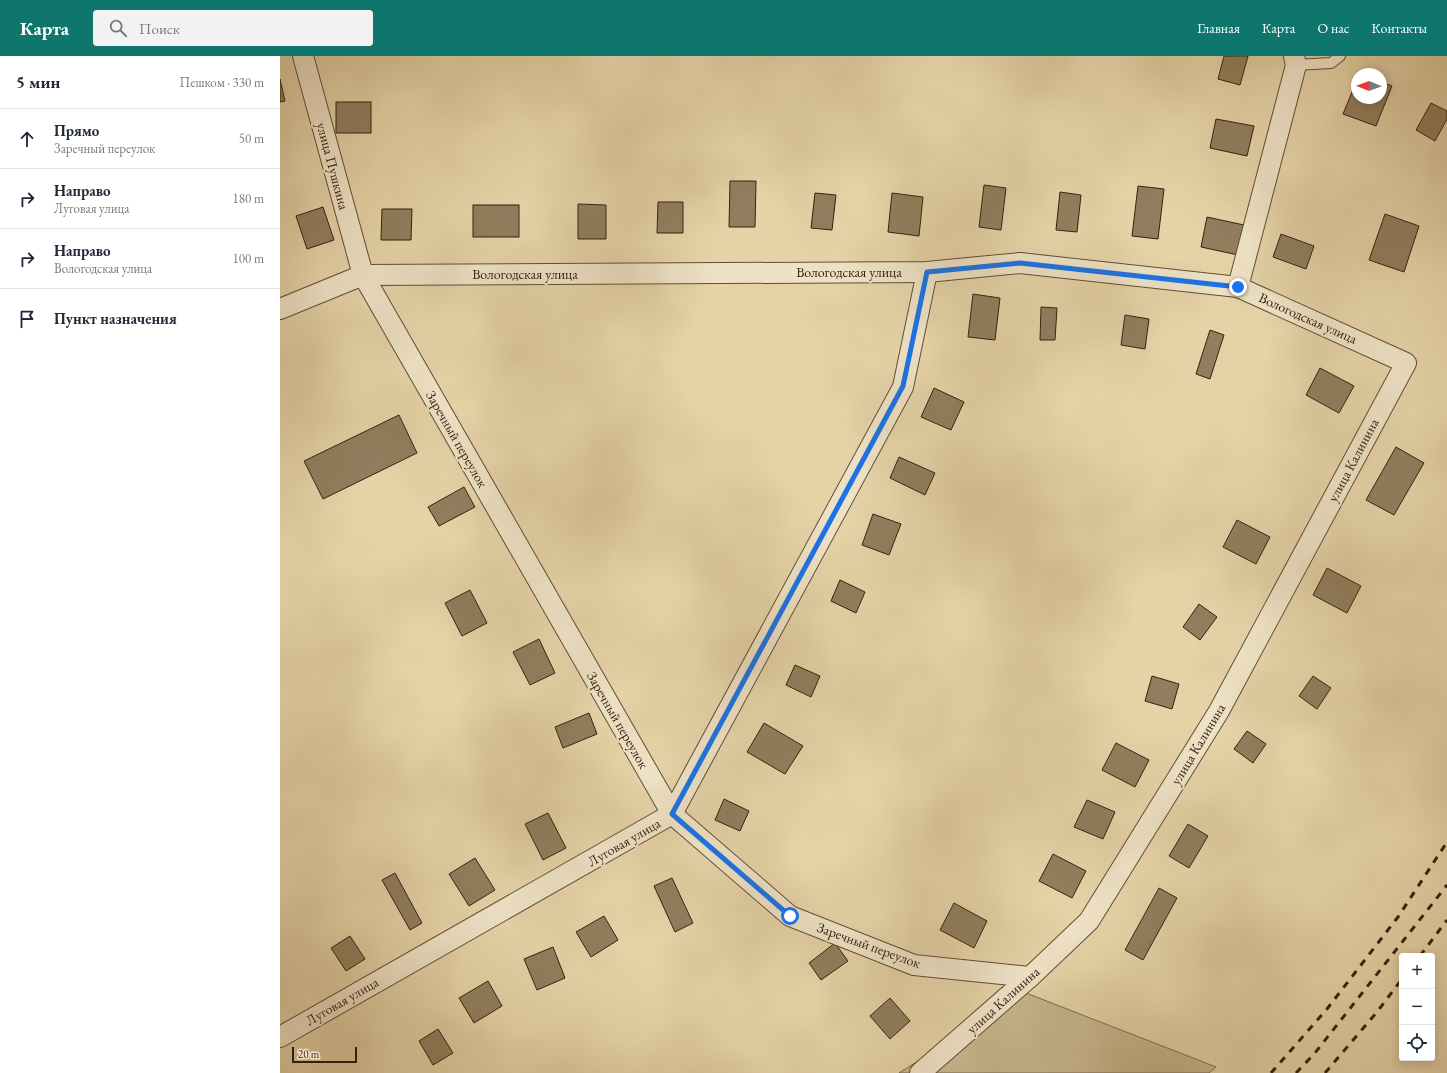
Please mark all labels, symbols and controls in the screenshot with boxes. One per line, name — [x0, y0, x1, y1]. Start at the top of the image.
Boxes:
search box — [93, 10, 373, 46]
text: Карта — [20, 16, 69, 41]
icon: search — [107, 17, 129, 39]
text: Поиск — [139, 19, 180, 38]
text: Главная — [1197, 19, 1240, 37]
text: Карта — [1262, 19, 1295, 37]
text: О нас — [1317, 19, 1349, 37]
text: Контакты — [1371, 19, 1427, 37]
north arrow — [1351, 68, 1387, 104]
text: 5 мин — [16, 71, 60, 93]
text: Пешком · 330 m — [180, 74, 264, 91]
street label: улица Пушкина — [313, 120, 353, 212]
text: Прямо — [54, 121, 99, 140]
icon: ahead — [16, 128, 38, 150]
text: 50 m — [239, 130, 264, 147]
text: Заречный переулок — [54, 140, 155, 157]
text: Направо — [54, 181, 111, 200]
icon: right — [16, 188, 38, 210]
text: 180 m — [233, 190, 264, 207]
text: Луговая улица — [54, 200, 129, 217]
text: Направо — [54, 241, 111, 260]
icon: right — [16, 248, 38, 270]
text: 100 m — [233, 250, 264, 267]
text: Вологодская улица — [54, 260, 152, 277]
street label: Вологодская улица — [796, 263, 902, 281]
street label: Вологодская улица — [472, 265, 578, 283]
route end — [1229, 278, 1247, 296]
street label: Вологодская улица — [1256, 288, 1360, 348]
icon: arrive — [16, 308, 38, 330]
text: Пункт назначения — [54, 309, 177, 328]
street label: Заречный переулок — [422, 387, 492, 491]
street label: улица Калинина — [1323, 415, 1383, 505]
street label: Заречный переулок — [583, 668, 653, 772]
street label: улица Калинина — [1167, 700, 1230, 788]
street label: Луговая улица — [584, 814, 664, 870]
route start — [781, 907, 799, 925]
street label: Заречный переулок — [815, 918, 924, 972]
map controls — [1399, 953, 1435, 1061]
button: + — [1399, 953, 1435, 989]
street label: улица Калинина — [963, 962, 1044, 1037]
street label: Луговая улица — [302, 973, 382, 1029]
button: − — [1399, 989, 1435, 1025]
button: locate — [1399, 1025, 1435, 1061]
scale bar — [292, 1045, 357, 1064]
text: 20 m — [298, 1047, 319, 1061]

